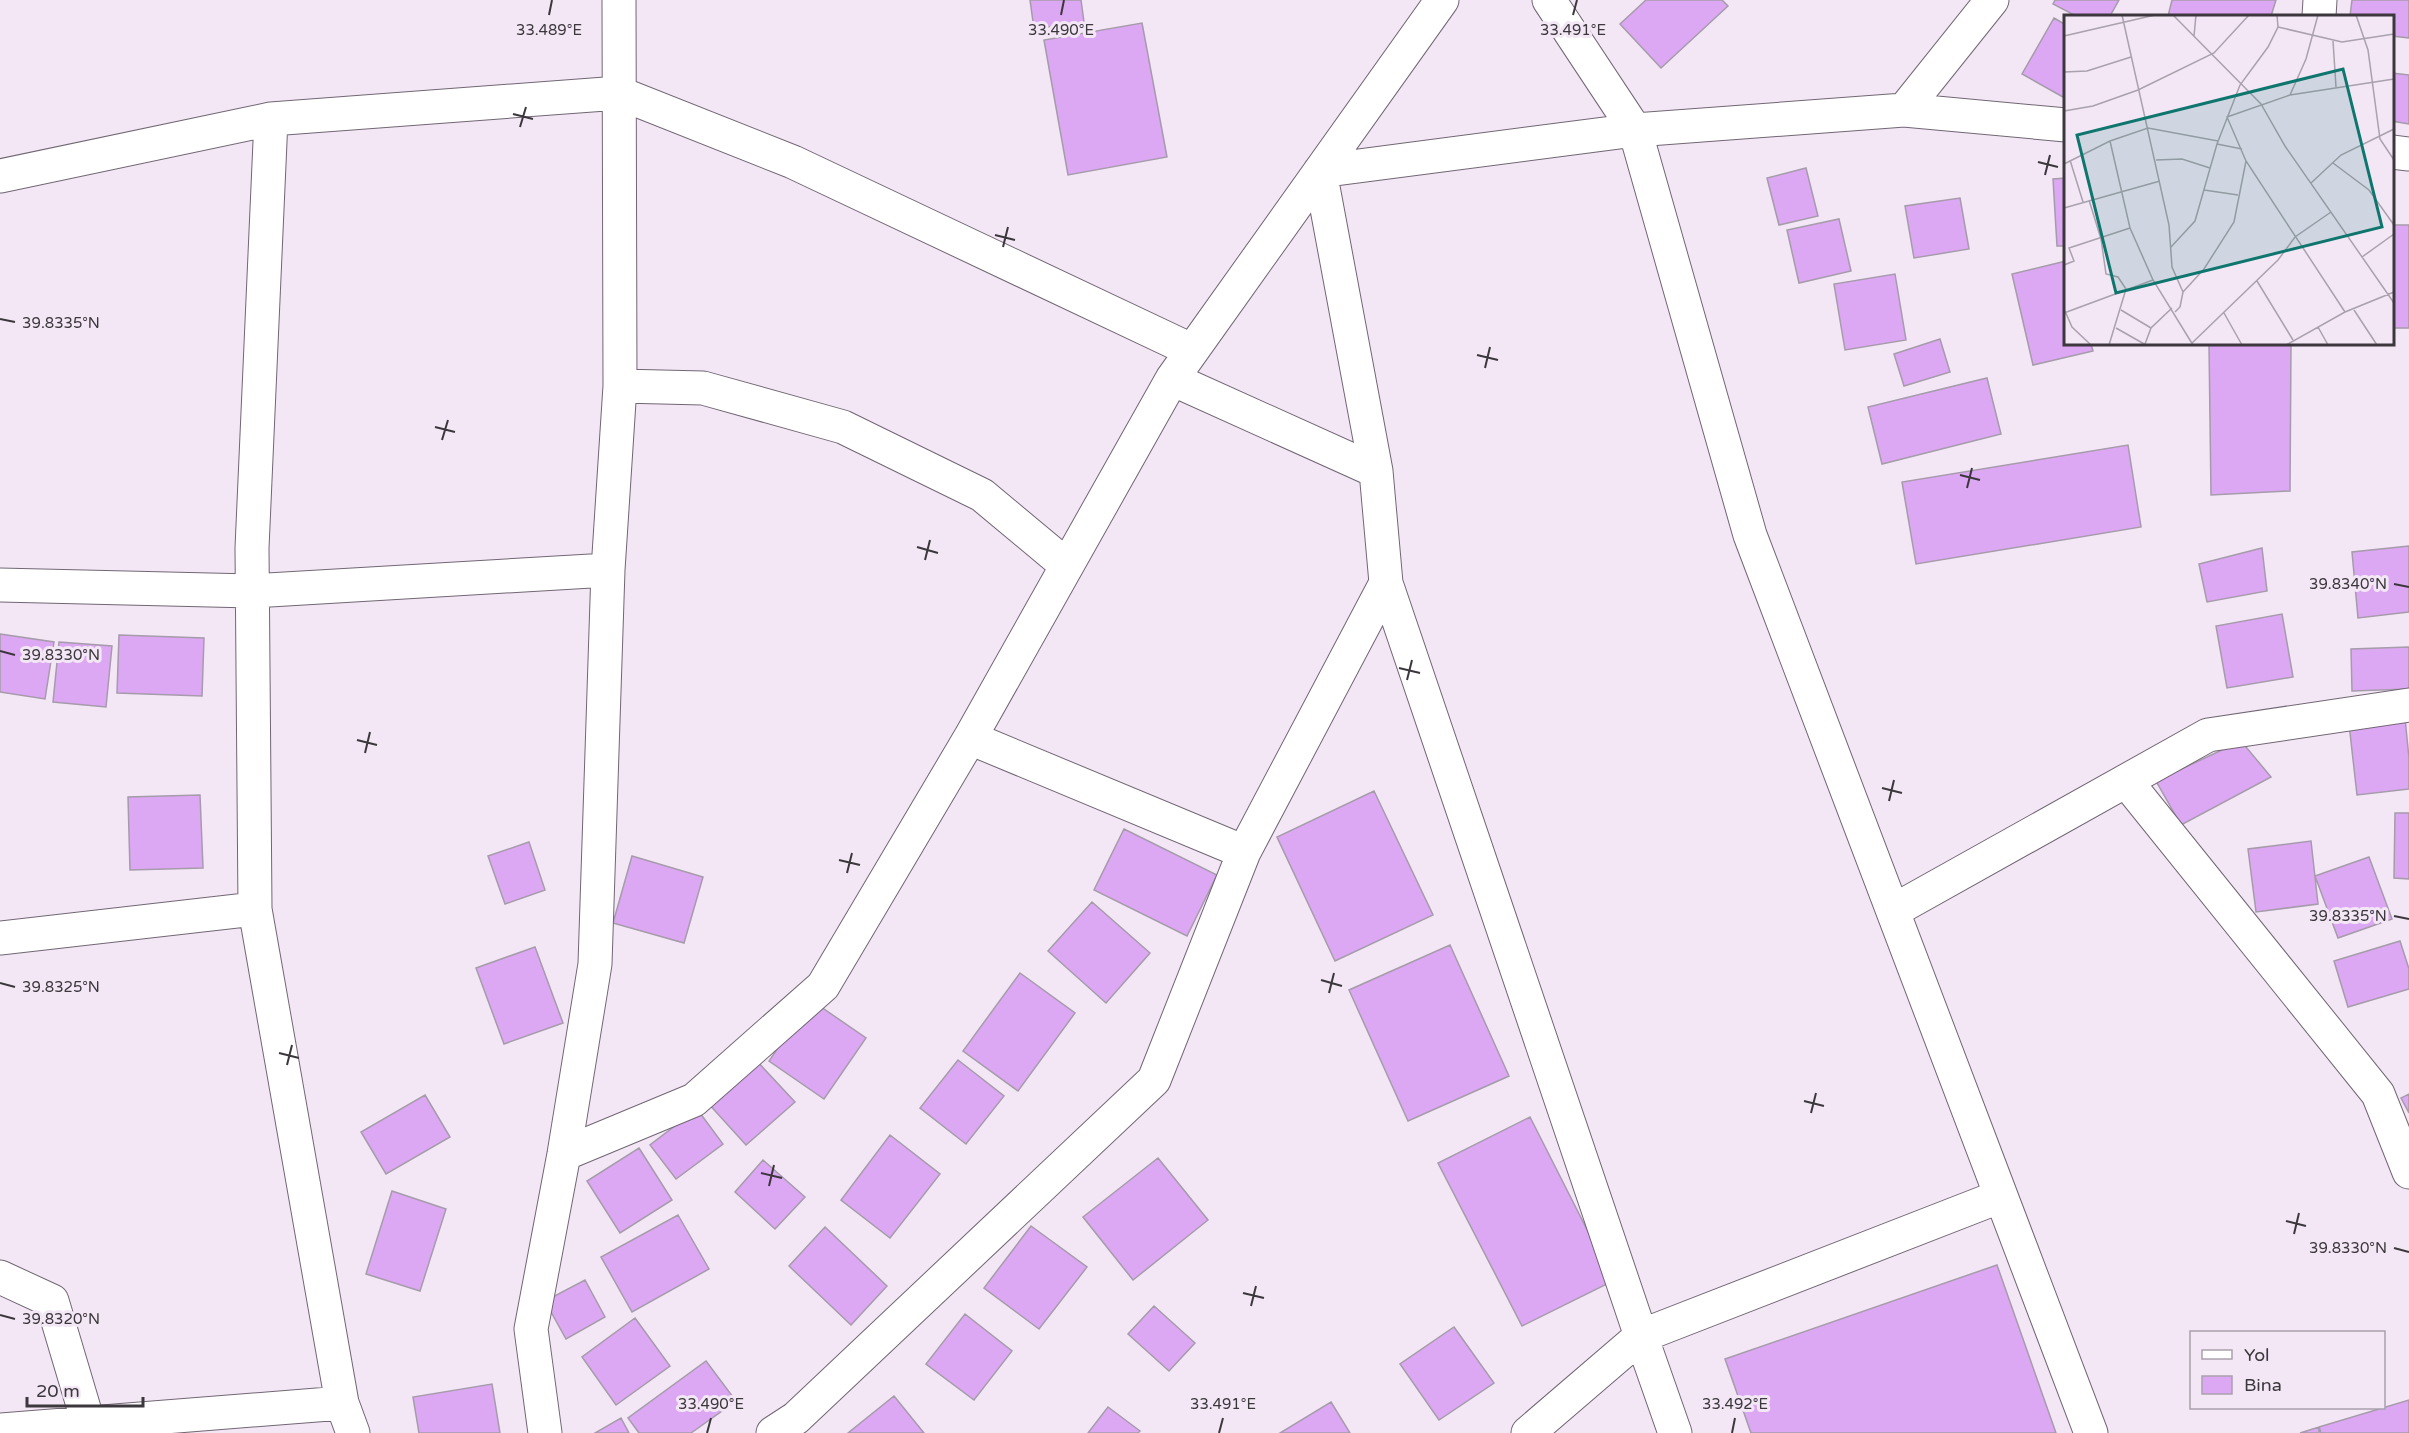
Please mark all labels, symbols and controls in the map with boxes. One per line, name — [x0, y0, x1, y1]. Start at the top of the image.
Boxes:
inset map — [2064, 15, 2394, 345]
text: 33.489°E — [516, 21, 582, 39]
text: 33.490°E — [1028, 21, 1094, 39]
text: 33.491°E — [1540, 21, 1606, 39]
text: 39.8335°N — [22, 314, 100, 332]
text: 39.8340°N — [2309, 575, 2387, 593]
text: 39.8330°N — [22, 646, 100, 664]
text: 39.8335°N — [2309, 907, 2387, 925]
text: 39.8325°N — [22, 978, 100, 996]
text: 39.8330°N — [2309, 1239, 2387, 1257]
text: 39.8320°N — [22, 1310, 100, 1328]
legend — [2190, 1331, 2385, 1409]
text: Yol — [2244, 1344, 2270, 1366]
scale bar — [27, 1370, 142, 1408]
text: Bina — [2244, 1374, 2282, 1396]
text: 20 m — [36, 1380, 80, 1402]
text: 33.490°E — [678, 1395, 744, 1413]
text: 33.491°E — [1190, 1395, 1256, 1413]
text: 33.492°E — [1702, 1395, 1768, 1413]

